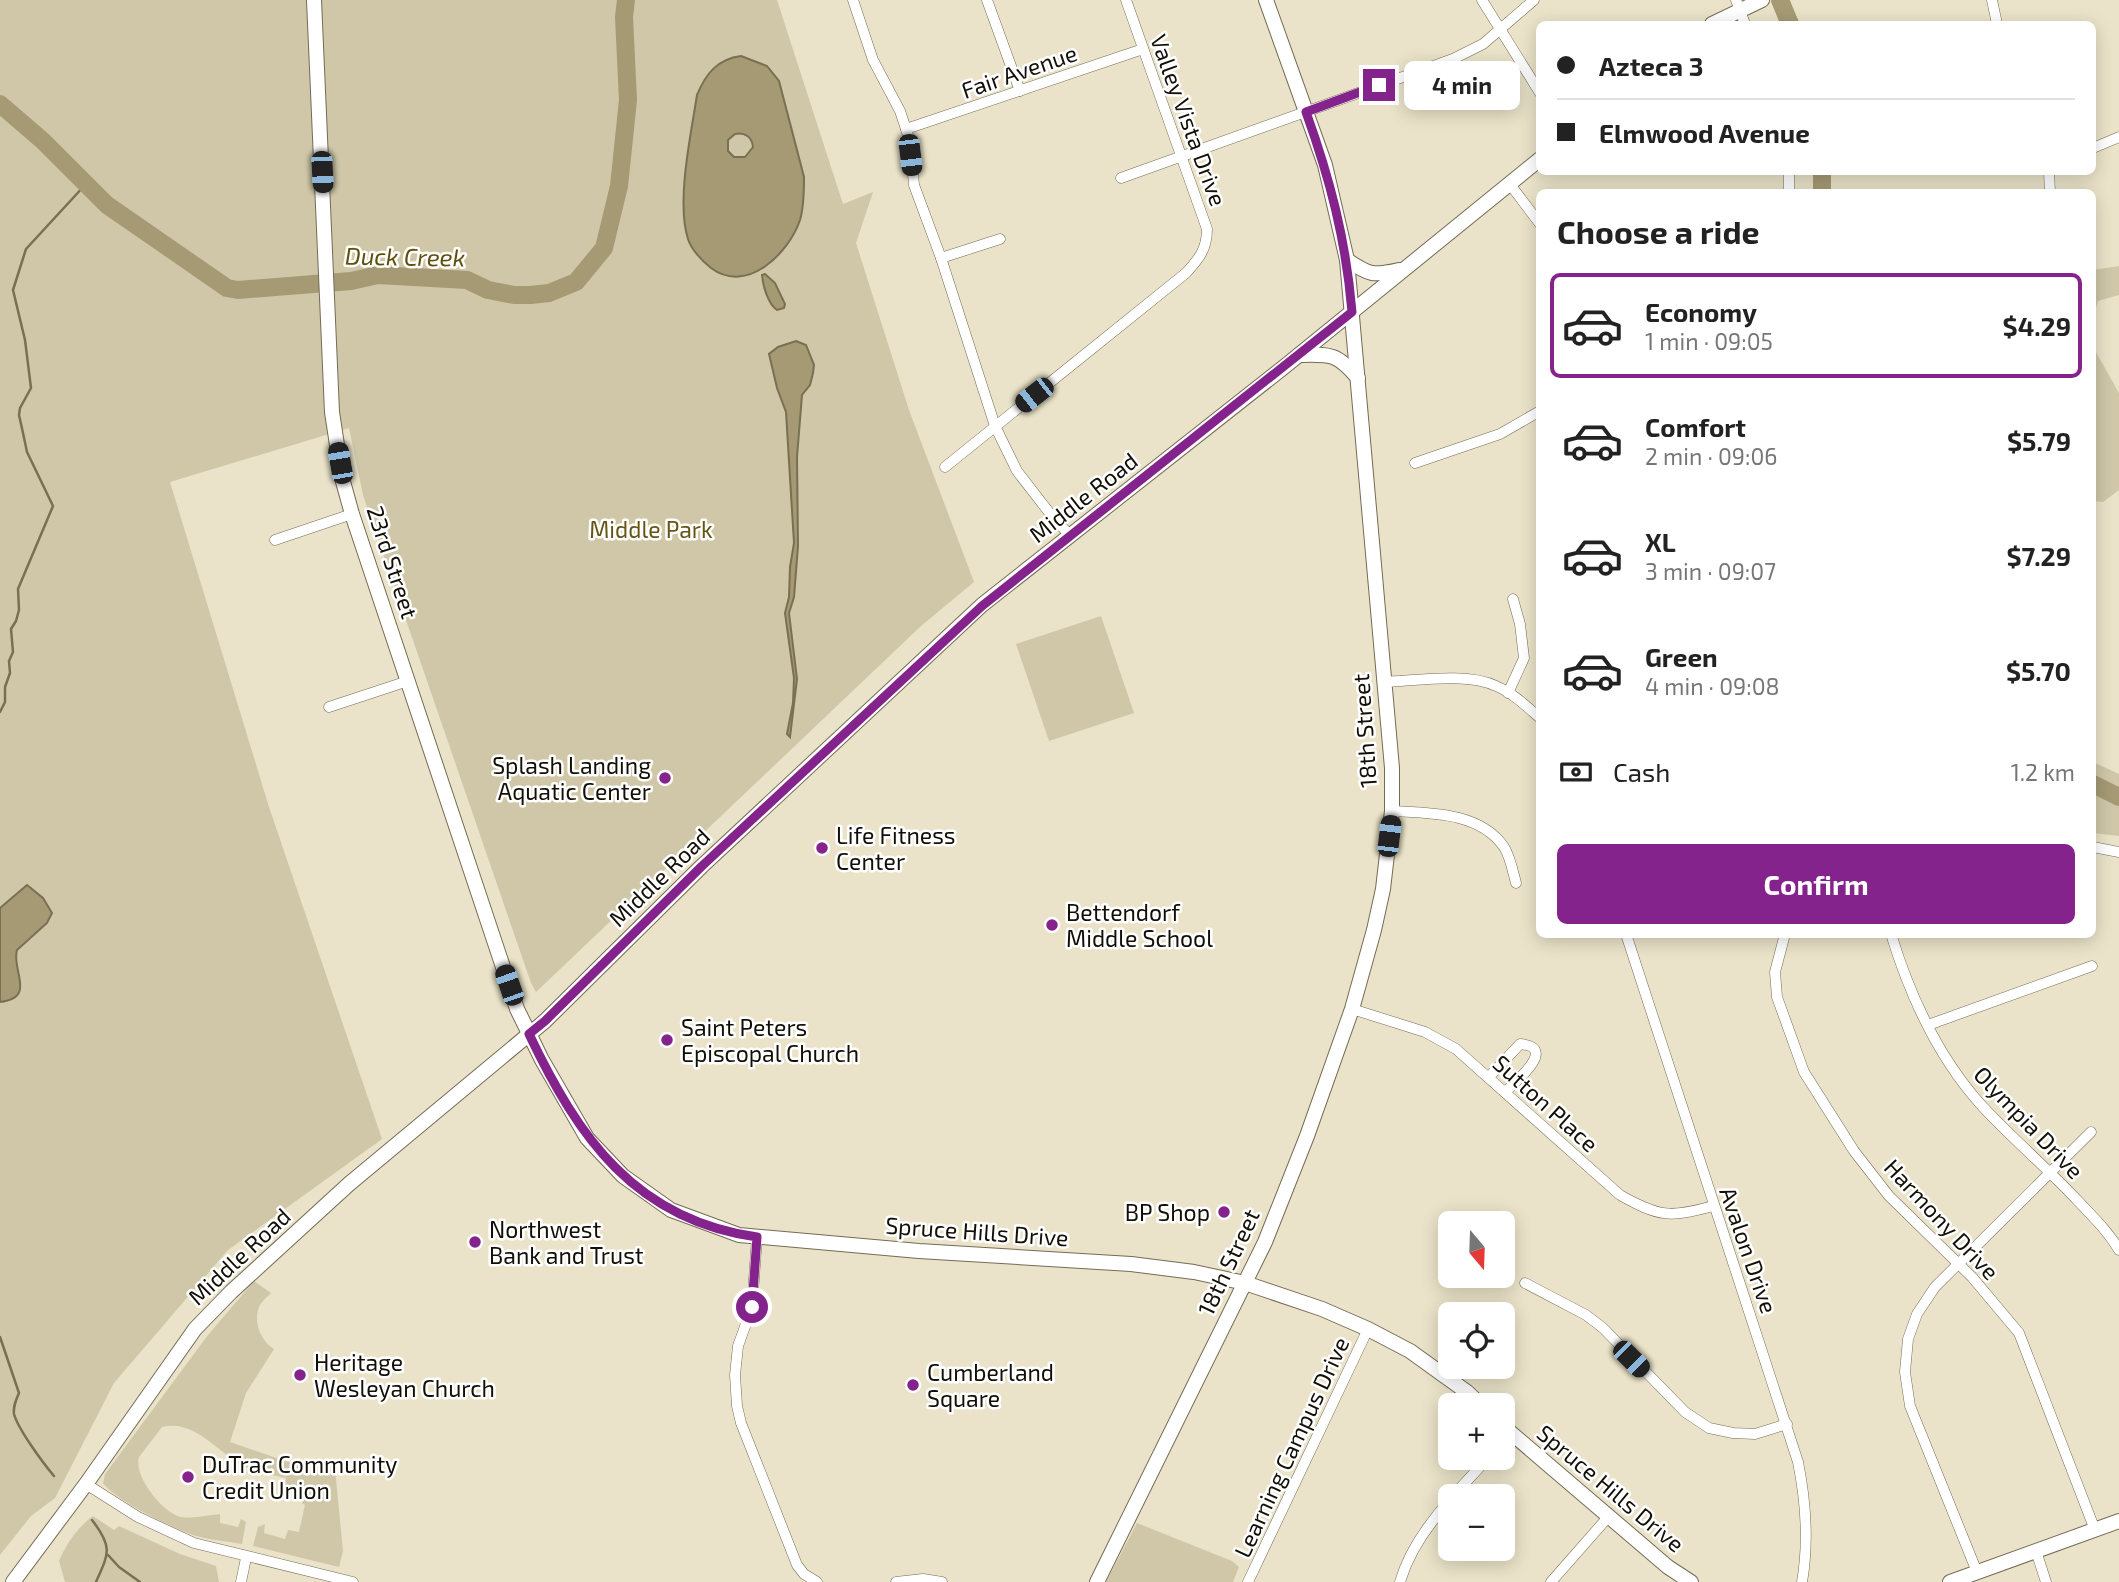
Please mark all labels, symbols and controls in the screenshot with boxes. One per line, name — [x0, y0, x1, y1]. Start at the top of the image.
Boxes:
street label: Valley Vista Drive — [1145, 30, 1233, 210]
street label: Fair Avenue — [957, 38, 1081, 104]
text: Azteca 3 — [1599, 50, 1703, 81]
callout: 4 min — [1404, 60, 1519, 110]
route end — [1363, 69, 1395, 101]
text: 4 min — [1432, 71, 1492, 99]
text: Elmwood Avenue — [1599, 117, 1810, 148]
car — [898, 133, 923, 177]
car — [311, 150, 334, 194]
text: Choose a ride — [1557, 212, 1760, 250]
water label: Duck Creek — [345, 240, 465, 272]
icon: car — [1561, 294, 1624, 357]
text: Economy — [1645, 296, 1757, 327]
text: $4.29 — [2003, 310, 2071, 341]
text: 1 min · 09:05 — [1645, 327, 1773, 355]
car — [1011, 374, 1058, 416]
icon: car — [1561, 409, 1624, 472]
text: Comfort — [1645, 411, 1746, 442]
text: $5.79 — [2007, 425, 2071, 456]
car — [327, 440, 354, 486]
text: 2 min · 09:06 — [1645, 442, 1777, 470]
street label: Middle Road — [1023, 446, 1143, 548]
street label: 23rd Street — [362, 502, 424, 622]
park label: Middle Park — [589, 515, 713, 543]
icon: car — [1561, 524, 1624, 587]
text: XL — [1645, 526, 1676, 557]
text: $7.29 — [2006, 540, 2071, 571]
text: 3 min · 09:07 — [1645, 557, 1776, 585]
icon: car — [1561, 639, 1624, 702]
text: Green — [1645, 641, 1718, 672]
text: $5.70 — [2006, 655, 2071, 686]
text: 4 min · 09:08 — [1645, 672, 1779, 700]
street label: 18th Street — [1346, 673, 1382, 789]
place label: Splash Landing Aquatic Center — [492, 751, 651, 805]
icon: cash — [1557, 753, 1595, 791]
text: Cash — [1613, 756, 1670, 787]
text: 1.2 km — [2011, 758, 2075, 786]
marker: Splash Landing Aquatic Center — [657, 770, 673, 786]
car — [1377, 814, 1402, 858]
place label: Life Fitness Center — [836, 821, 956, 875]
street label: Middle Road — [603, 822, 715, 932]
marker: Life Fitness Center — [814, 840, 830, 856]
button: Confirm — [1557, 844, 2075, 924]
place label: Bettendorf Middle School — [1066, 898, 1213, 952]
marker: Bettendorf Middle School — [1044, 917, 1060, 933]
car — [493, 962, 526, 1008]
place label: Saint Peters Episcopal Church — [681, 1013, 859, 1067]
marker: Saint Peters Episcopal Church — [659, 1032, 675, 1048]
street label: Sutton Place — [1488, 1049, 1604, 1157]
street label: Olympia Drive — [1968, 1060, 2090, 1184]
street label: Harmony Drive — [1879, 1153, 2005, 1285]
street label: Avalon Drive — [1714, 1183, 1784, 1317]
place label: BP Shop — [1125, 1198, 1210, 1226]
street label: Middle Road — [182, 1202, 296, 1310]
street label: 18th Street — [1191, 1204, 1265, 1320]
marker: BP Shop — [1216, 1204, 1232, 1220]
street label: Spruce Hills Drive — [885, 1211, 1069, 1251]
north arrow — [1438, 1211, 1516, 1288]
map controls — [1438, 1211, 1515, 1561]
place label: Northwest Bank and Trust — [489, 1215, 644, 1269]
marker: Northwest Bank and Trust — [467, 1234, 483, 1250]
route start — [736, 1291, 768, 1323]
button: locate — [1438, 1302, 1515, 1379]
street label: Learning Campus Drive — [1228, 1332, 1354, 1562]
car — [1609, 1337, 1654, 1381]
place label: Heritage Wesleyan Church — [314, 1348, 495, 1402]
place label: Cumberland Square — [927, 1358, 1054, 1412]
marker: Heritage Wesleyan Church — [292, 1367, 308, 1383]
marker: Cumberland Square — [905, 1377, 921, 1393]
button: + — [1438, 1393, 1515, 1470]
street label: Spruce Hills Drive — [1532, 1418, 1690, 1558]
place label: DuTrac Community Credit Union — [202, 1450, 397, 1504]
marker: DuTrac Community Credit Union — [180, 1469, 196, 1485]
button: − — [1438, 1484, 1515, 1561]

